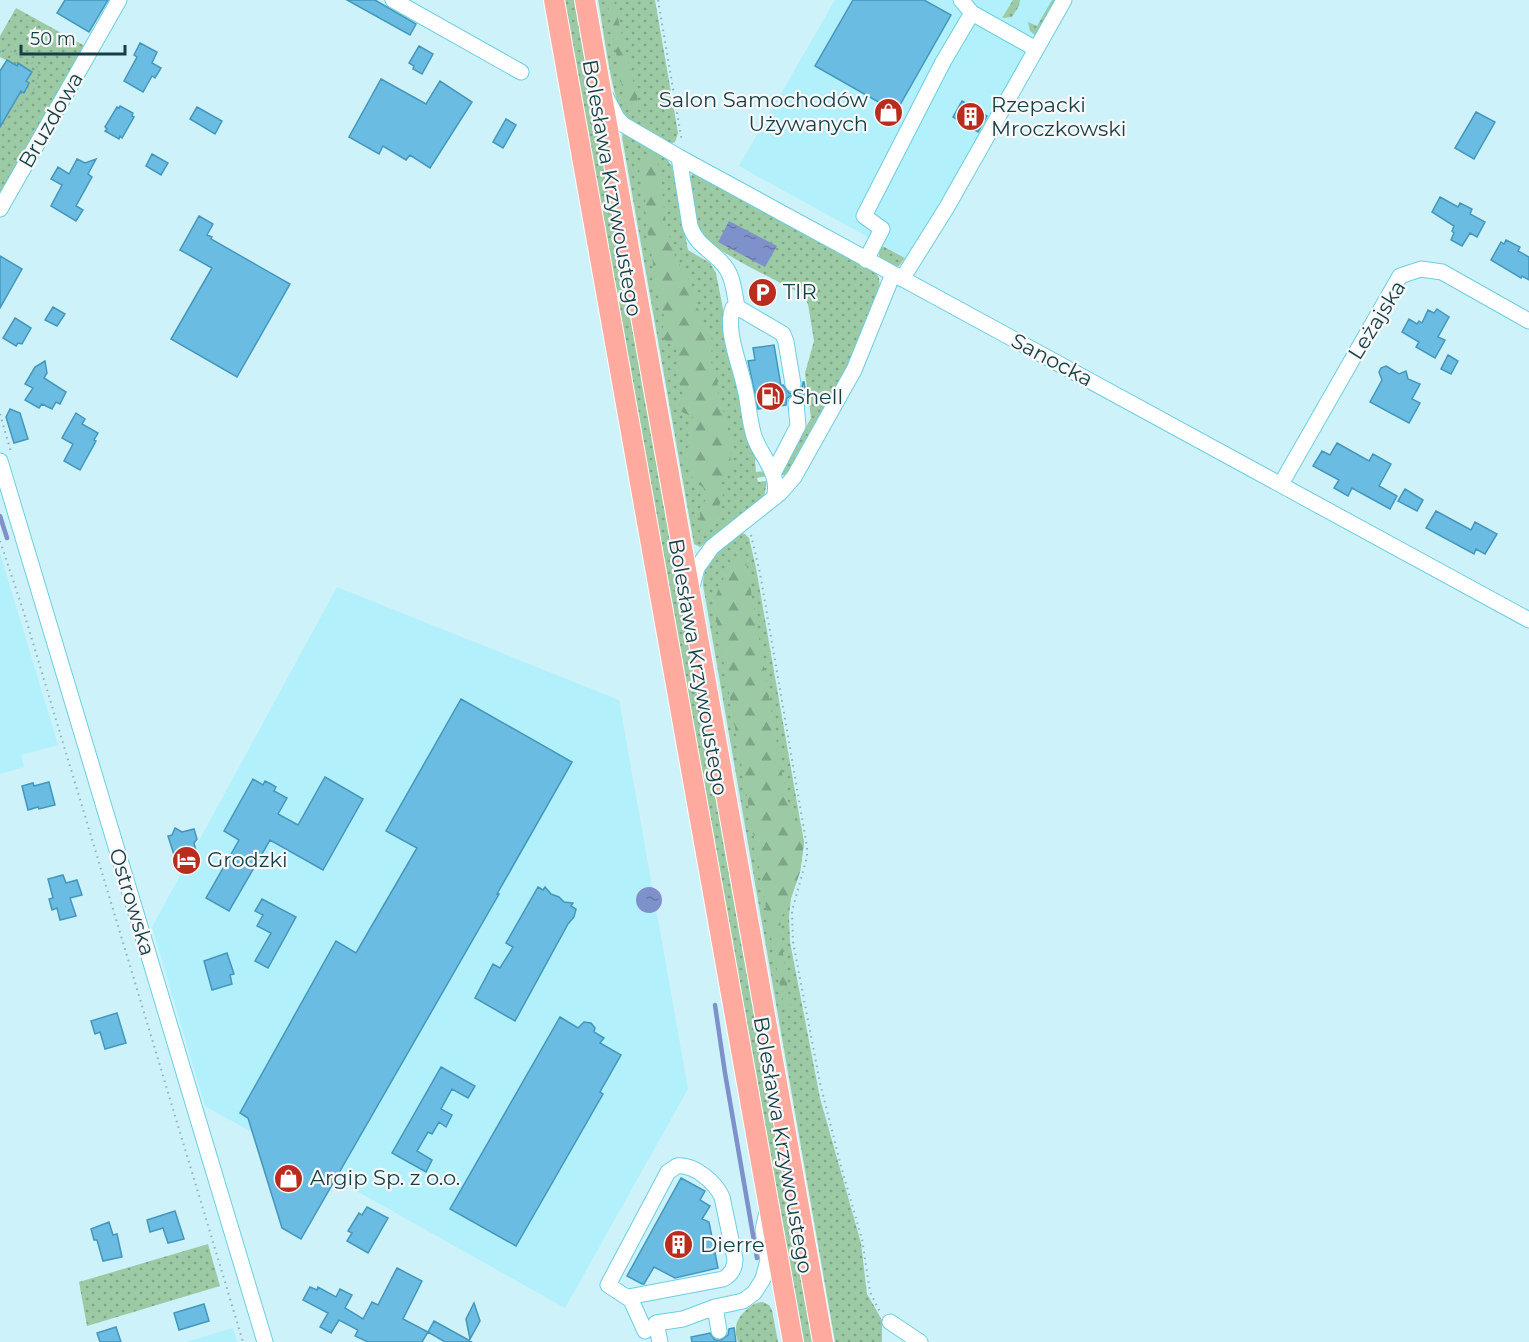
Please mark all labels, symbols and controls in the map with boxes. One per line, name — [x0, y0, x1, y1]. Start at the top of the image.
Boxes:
scale bar — [21, 18, 124, 56]
text: 50 m — [30, 28, 76, 50]
street label: Bolesława Krzywoustego — [578, 58, 647, 318]
street label: Bruzdowa — [13, 67, 88, 172]
place label: Salon Samochodów Używanych — [659, 87, 869, 136]
place label: Rzepacki Mroczkowski — [991, 92, 1127, 141]
shop icon: Salon Samochodów Używanych — [873, 96, 905, 128]
building icon: Rzepacki Mroczkowski — [954, 101, 986, 133]
parking icon: TIR — [746, 276, 778, 308]
street label: Leżajska — [1342, 276, 1411, 364]
place label: TIR — [783, 279, 817, 304]
street label: Sanocka — [1007, 328, 1097, 392]
fuel station icon: Shell — [755, 381, 787, 413]
place label: Shell — [792, 384, 843, 409]
street label: Bolesława Krzywoustego — [664, 537, 733, 797]
hotel icon: Grodzki — [170, 844, 202, 876]
street label: Ostrowska — [104, 845, 161, 958]
place label: Grodzki — [207, 847, 288, 872]
street label: Bolesława Krzywoustego — [749, 1015, 818, 1275]
shop icon: Argip Sp. z o.o. — [273, 1162, 305, 1194]
place label: Argip Sp. z o.o. — [310, 1165, 460, 1190]
building icon: Dierre — [663, 1229, 695, 1261]
place label: Dierre — [700, 1232, 765, 1257]

